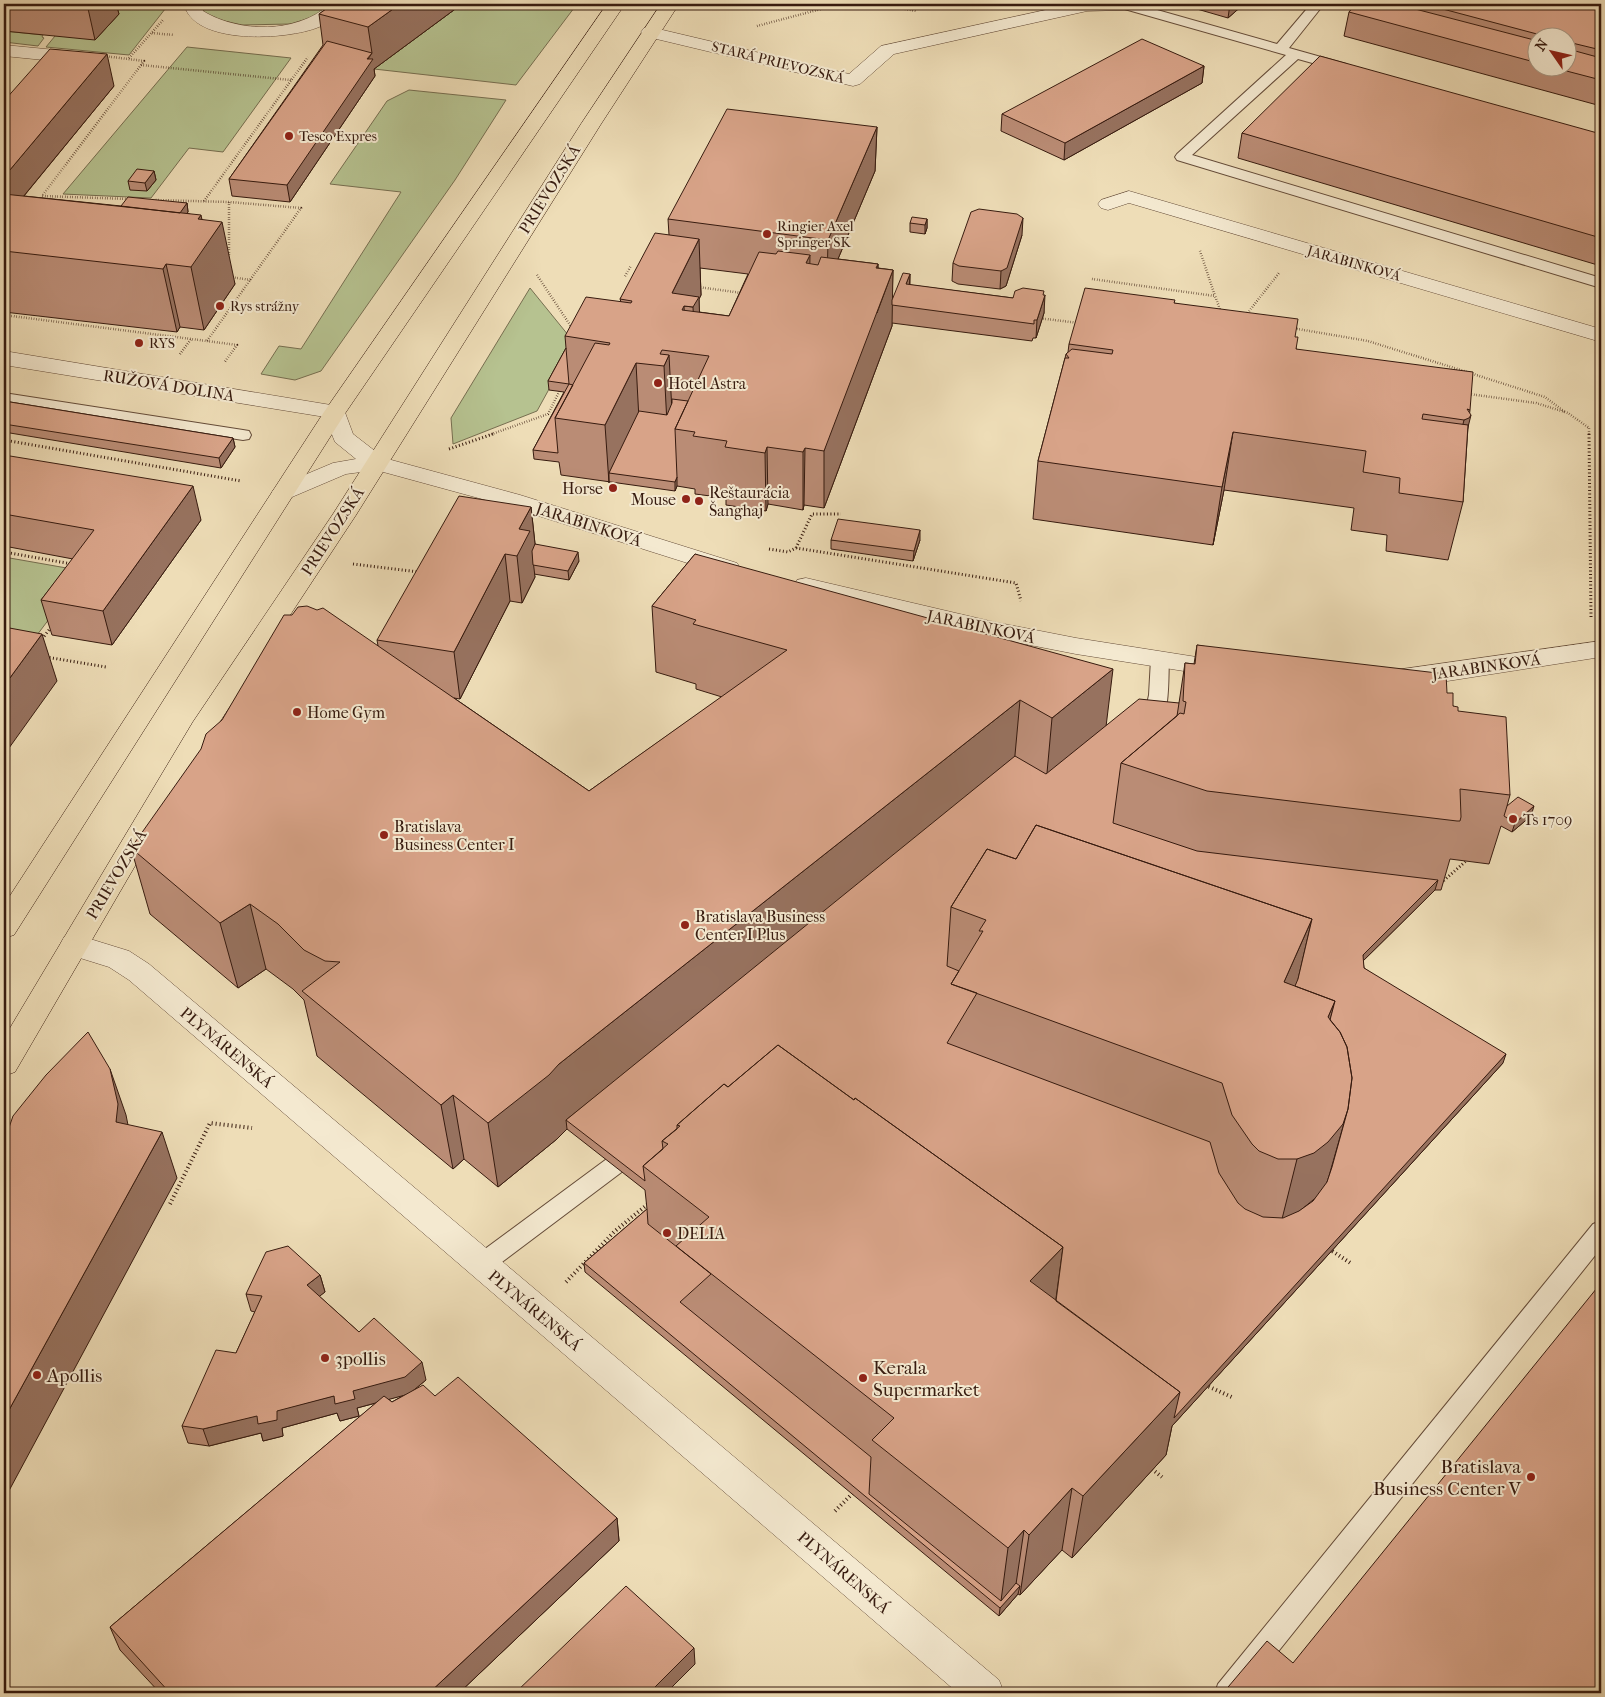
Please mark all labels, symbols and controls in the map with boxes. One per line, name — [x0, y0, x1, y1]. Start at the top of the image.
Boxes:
north arrow — [1528, 28, 1578, 78]
text: N — [1532, 36, 1552, 54]
street label: STARÁ PRIEVOZSKÁ — [710, 37, 847, 87]
place label: Tesco Expres — [299, 128, 377, 145]
marker: Tesco Expres — [283, 130, 295, 142]
street label: PRIEVOZSKÁ — [514, 140, 585, 237]
place label: Ringier Axel Springer SK — [777, 218, 854, 251]
marker: Ringier Axel Springer SK — [761, 228, 773, 240]
street label: JARABINKOVÁ — [1304, 241, 1404, 285]
place label: Rys strážny — [230, 298, 300, 315]
marker: Rys strážny — [214, 300, 226, 312]
place label: RYS — [149, 335, 175, 352]
marker: RYS — [133, 337, 145, 349]
street label: RUŽOVÁ DOLINA — [102, 365, 237, 405]
place label: Hotel Astra — [668, 374, 747, 393]
marker: Hotel Astra — [652, 377, 664, 389]
place label: Horse — [562, 479, 603, 498]
marker: Horse — [607, 482, 619, 494]
street label: PRIEVOZSKÁ — [296, 483, 368, 579]
place label: Reštaurácia Šanghaj — [709, 483, 790, 520]
place label: Mouse — [631, 490, 676, 509]
marker: Mouse — [680, 493, 692, 505]
marker: Reštaurácia Šanghaj — [693, 495, 705, 507]
street label: JARABINKOVÁ — [532, 497, 645, 551]
street label: JARABINKOVÁ — [923, 604, 1037, 647]
street label: JARABINKOVÁ — [1428, 648, 1542, 684]
place label: Home Gym — [307, 703, 386, 722]
marker: Home Gym — [291, 706, 303, 718]
place label: Ts 1709 — [1523, 810, 1572, 829]
marker: Ts 1709 — [1507, 813, 1519, 825]
place label: Bratislava Business Center I — [394, 817, 514, 854]
street label: PRIEVOZSKÁ — [81, 825, 151, 922]
marker: Bratislava Business Center I — [378, 829, 390, 841]
place label: Bratislava Business Center I Plus — [695, 907, 825, 944]
marker: Bratislava Business Center I Plus — [679, 919, 691, 931]
street label: PLYNÁRENSKÁ — [176, 1002, 278, 1092]
place label: DELIA — [677, 1224, 726, 1243]
marker: DELIA — [661, 1227, 673, 1239]
street label: PLYNÁRENSKÁ — [484, 1265, 586, 1355]
place label: 3pollis — [335, 1348, 386, 1370]
marker: 3pollis — [319, 1352, 331, 1364]
place label: Kerala Supermarket — [873, 1357, 980, 1401]
place label: Apollis — [46, 1365, 102, 1387]
marker: Apollis — [31, 1369, 43, 1381]
marker: Kerala Supermarket — [857, 1372, 869, 1384]
place label: Bratislava Business Center V — [1373, 1456, 1522, 1500]
marker: Bratislava Business Center V — [1525, 1471, 1537, 1483]
street label: PLYNÁRENSKÁ — [794, 1527, 895, 1618]

